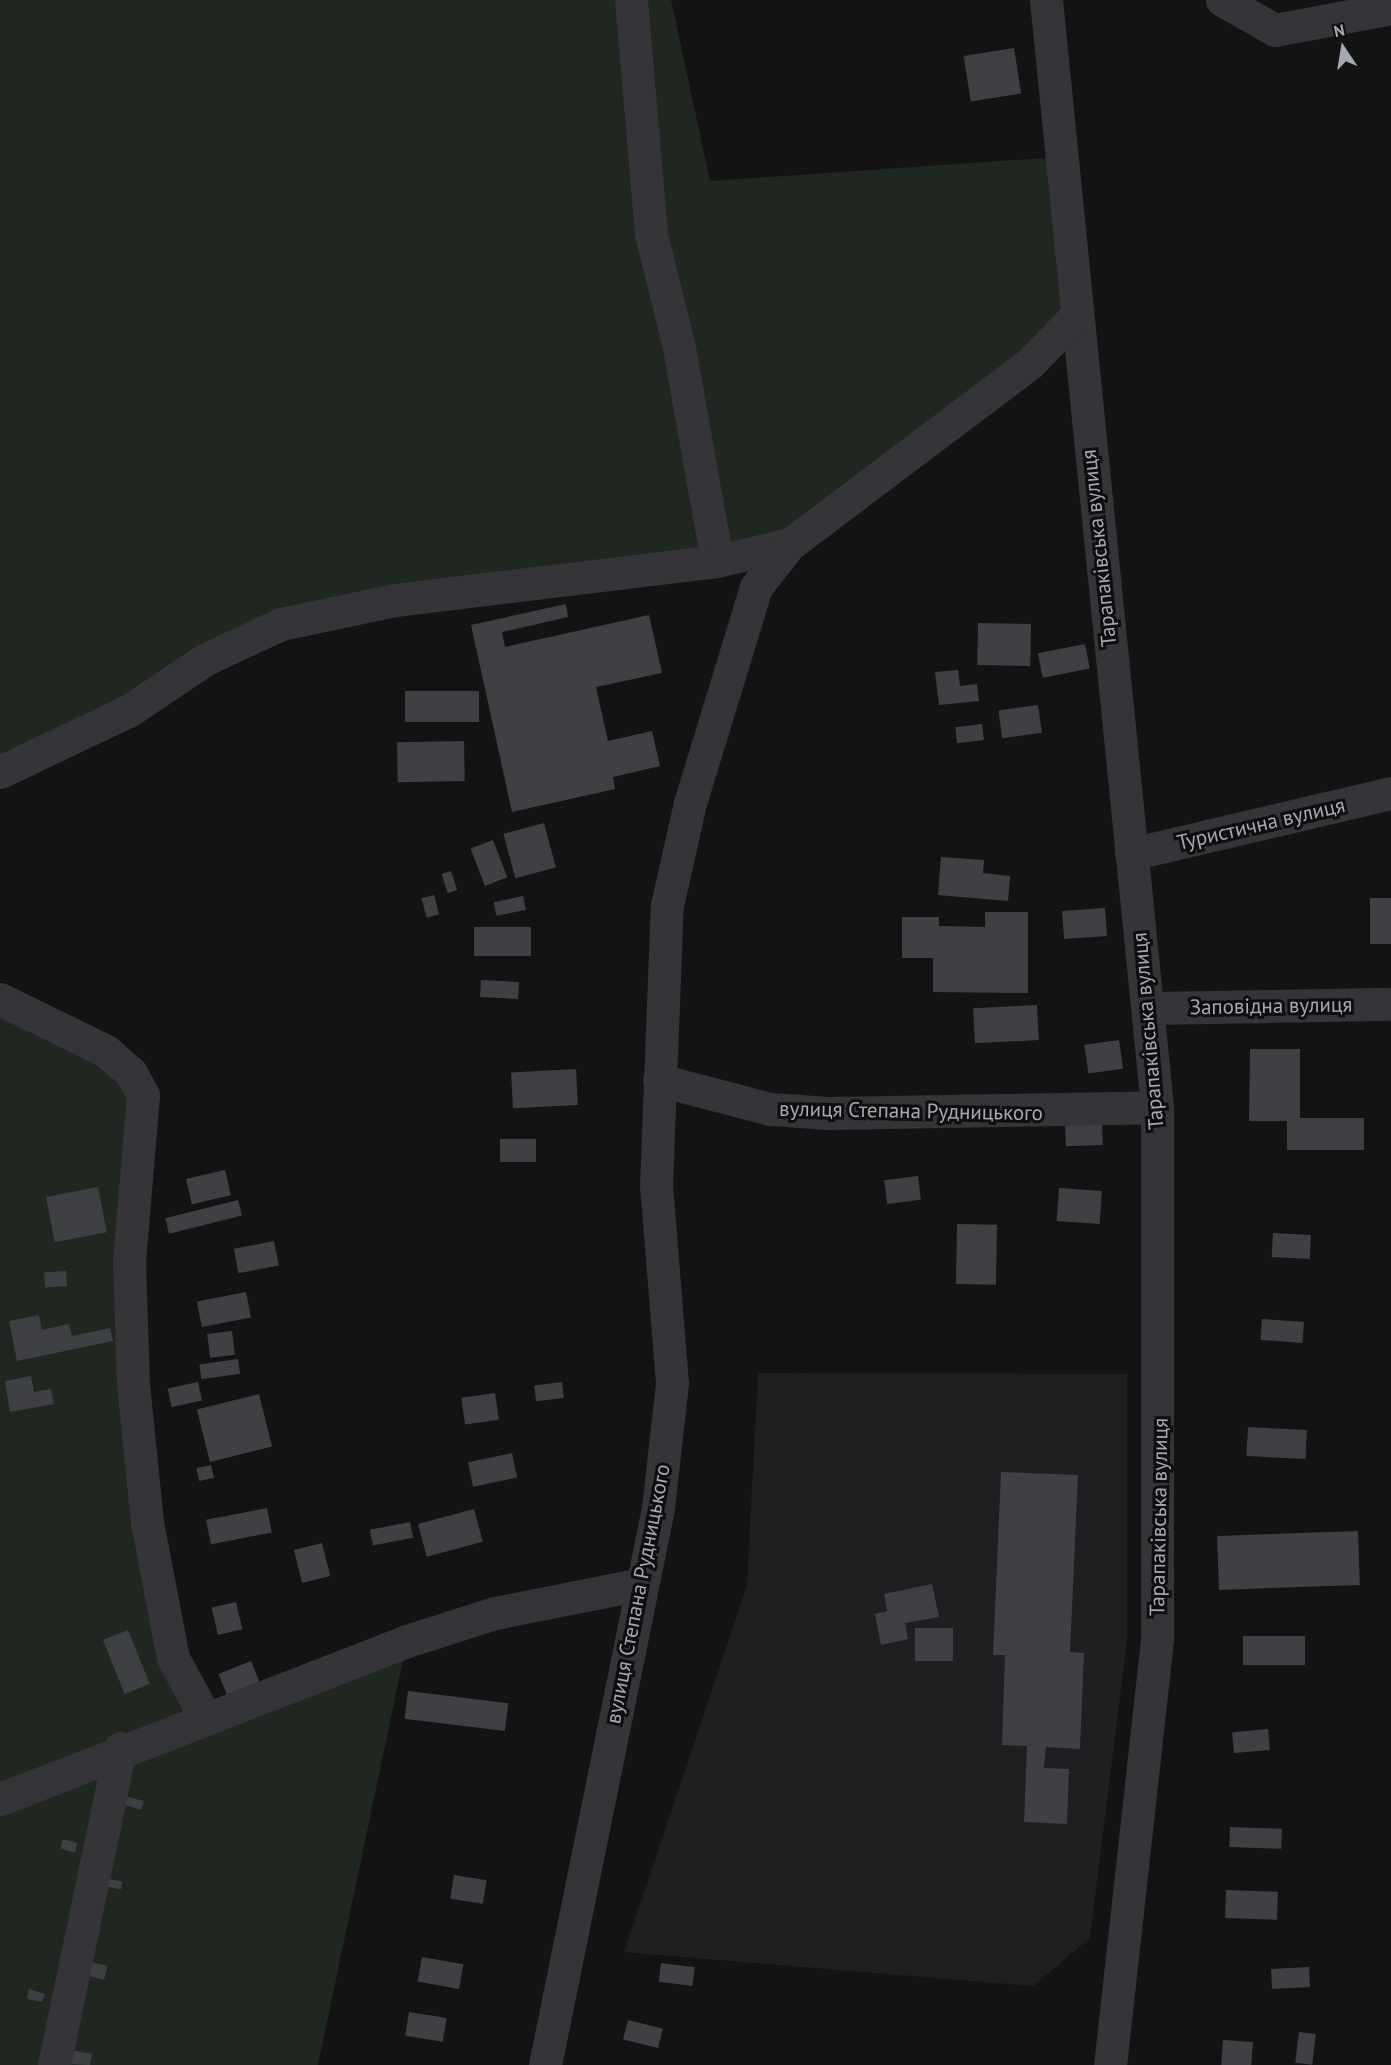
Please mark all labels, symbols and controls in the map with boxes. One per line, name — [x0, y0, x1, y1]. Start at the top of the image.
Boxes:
north arrow — [1313, 18, 1373, 78]
text: N — [1332, 20, 1346, 41]
street label: Тарапаківська вулиця — [1076, 448, 1122, 648]
street label: Туристична вулиця — [1175, 792, 1347, 856]
street label: Тарапаківська вулиця — [1127, 931, 1169, 1131]
street label: Заповідна вулиця — [1190, 992, 1352, 1020]
street label: вулиця Степана Рудницького — [779, 1096, 1043, 1126]
street label: Тарапаківська вулиця — [1145, 1418, 1173, 1616]
street label: вулиця Степана Рудницького — [600, 1462, 676, 1726]

